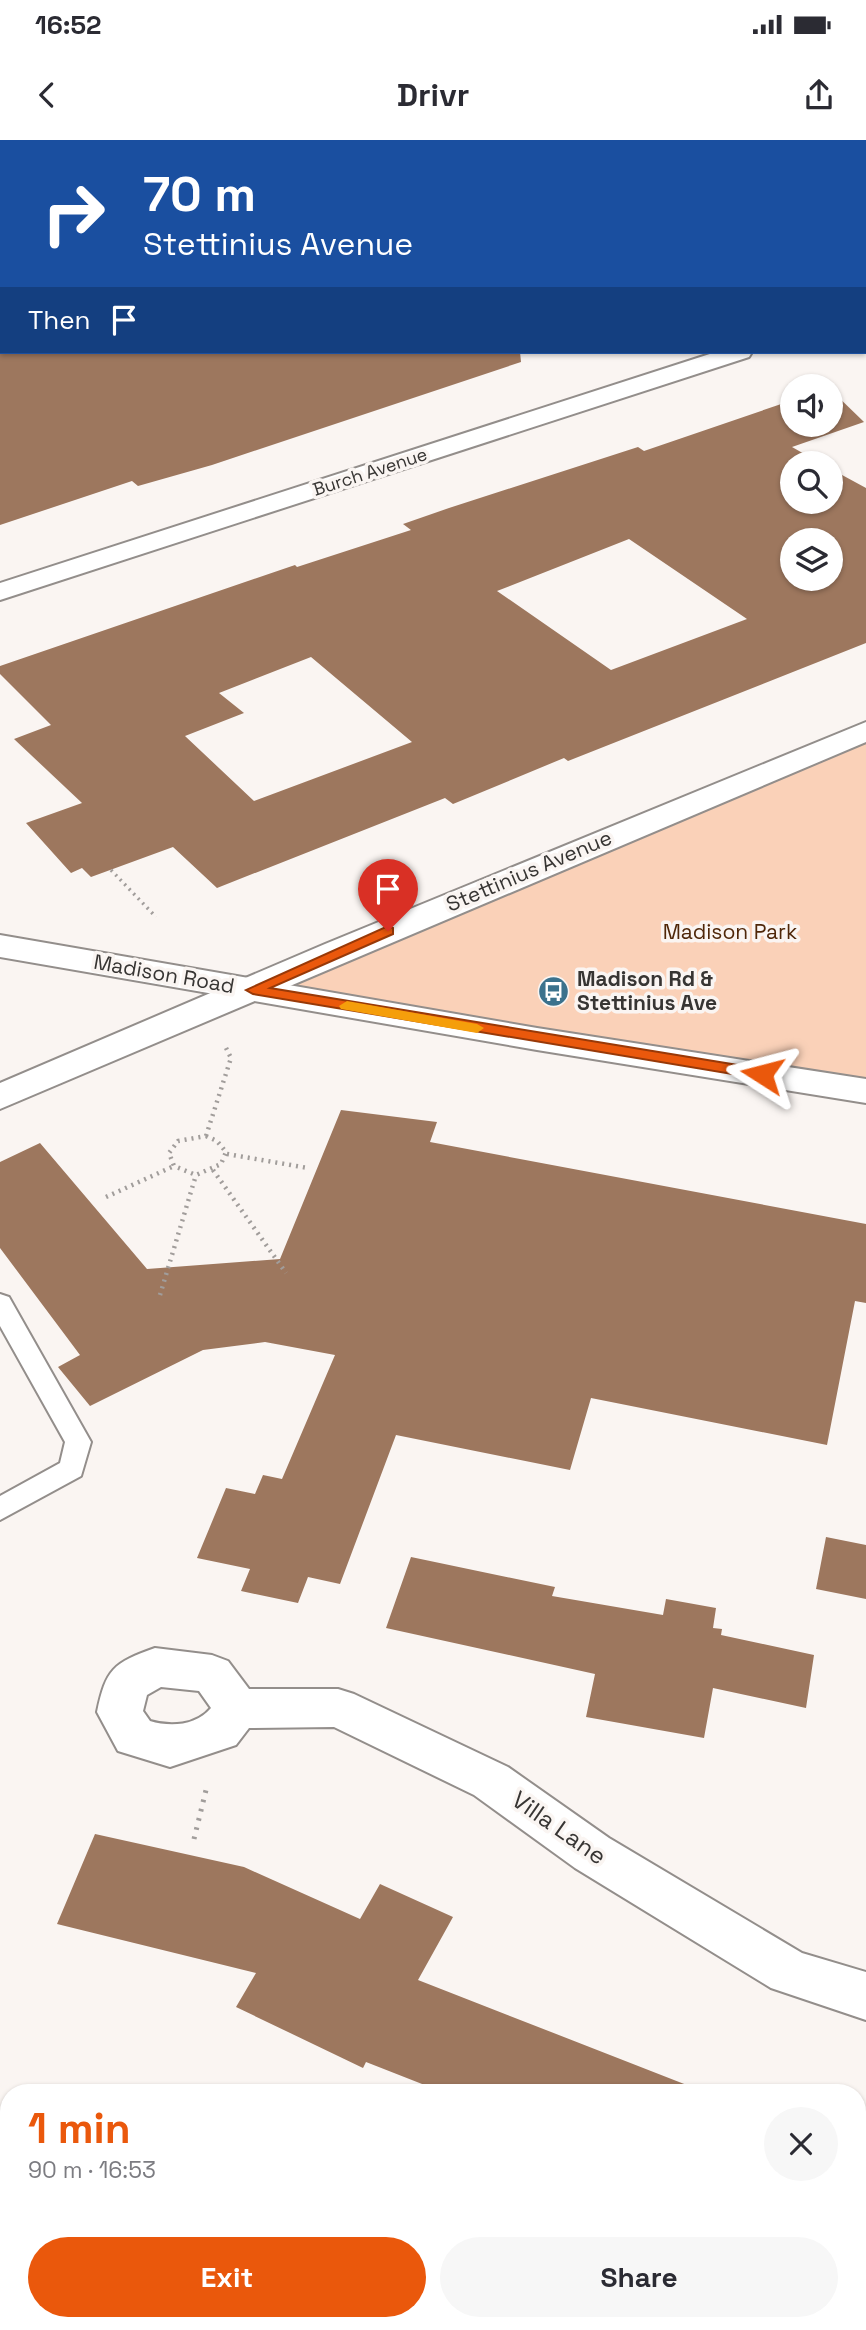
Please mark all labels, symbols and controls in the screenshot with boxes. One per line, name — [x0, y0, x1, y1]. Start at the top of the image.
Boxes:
text: 16:52 — [35, 8, 101, 42]
text: Drivr — [397, 75, 469, 115]
icon: back — [28, 76, 66, 114]
icon: share — [800, 76, 838, 114]
text: 70 m — [143, 163, 256, 225]
icon: right — [28, 168, 119, 259]
text: Stettinius Avenue — [143, 224, 413, 264]
icon: arrive — [105, 301, 143, 339]
text: Then — [28, 303, 91, 337]
map controls — [780, 374, 843, 591]
button: sound — [780, 374, 843, 437]
street label: Burch Avenue — [310, 442, 430, 501]
button: search — [780, 451, 843, 514]
button: layers — [780, 528, 843, 591]
street label: Stettinius Avenue — [442, 823, 616, 918]
pin — [358, 859, 418, 931]
icon: arrive — [369, 870, 407, 908]
park label: Madison Park — [663, 918, 797, 945]
street label: Madison Road — [92, 948, 237, 999]
place label: Madison Rd & Stettinius Ave — [577, 965, 717, 1016]
bus stop icon: Madison Rd & Stettinius Ave — [537, 974, 571, 1008]
position arrow — [725, 1037, 799, 1111]
street label: Villa Lane — [506, 1784, 613, 1871]
text: 1 min — [28, 2102, 131, 2155]
button: close — [764, 2107, 838, 2181]
text: 90 m · 16:53 — [28, 2155, 156, 2185]
button: Exit — [28, 2237, 426, 2317]
button: Share — [440, 2237, 838, 2317]

